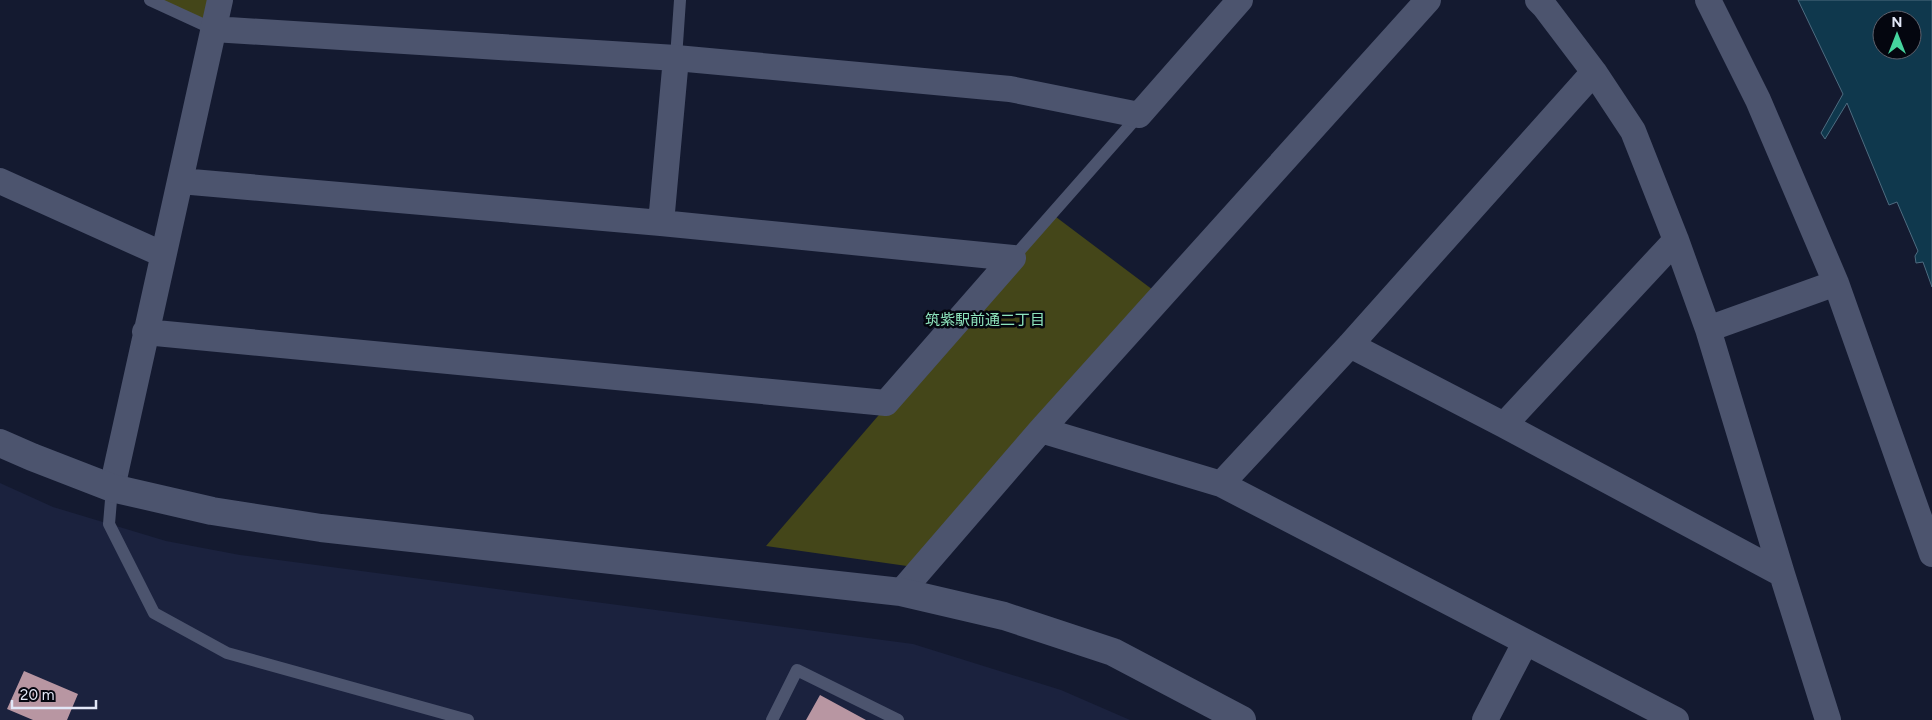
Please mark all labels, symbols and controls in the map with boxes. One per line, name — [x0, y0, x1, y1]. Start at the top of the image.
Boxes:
north arrow — [1872, 10, 1922, 60]
text: N — [1892, 14, 1902, 31]
district label: 筑紫駅前通二丁目 — [925, 311, 1045, 329]
scale bar — [12, 678, 96, 710]
text: 20 m — [20, 686, 54, 704]

